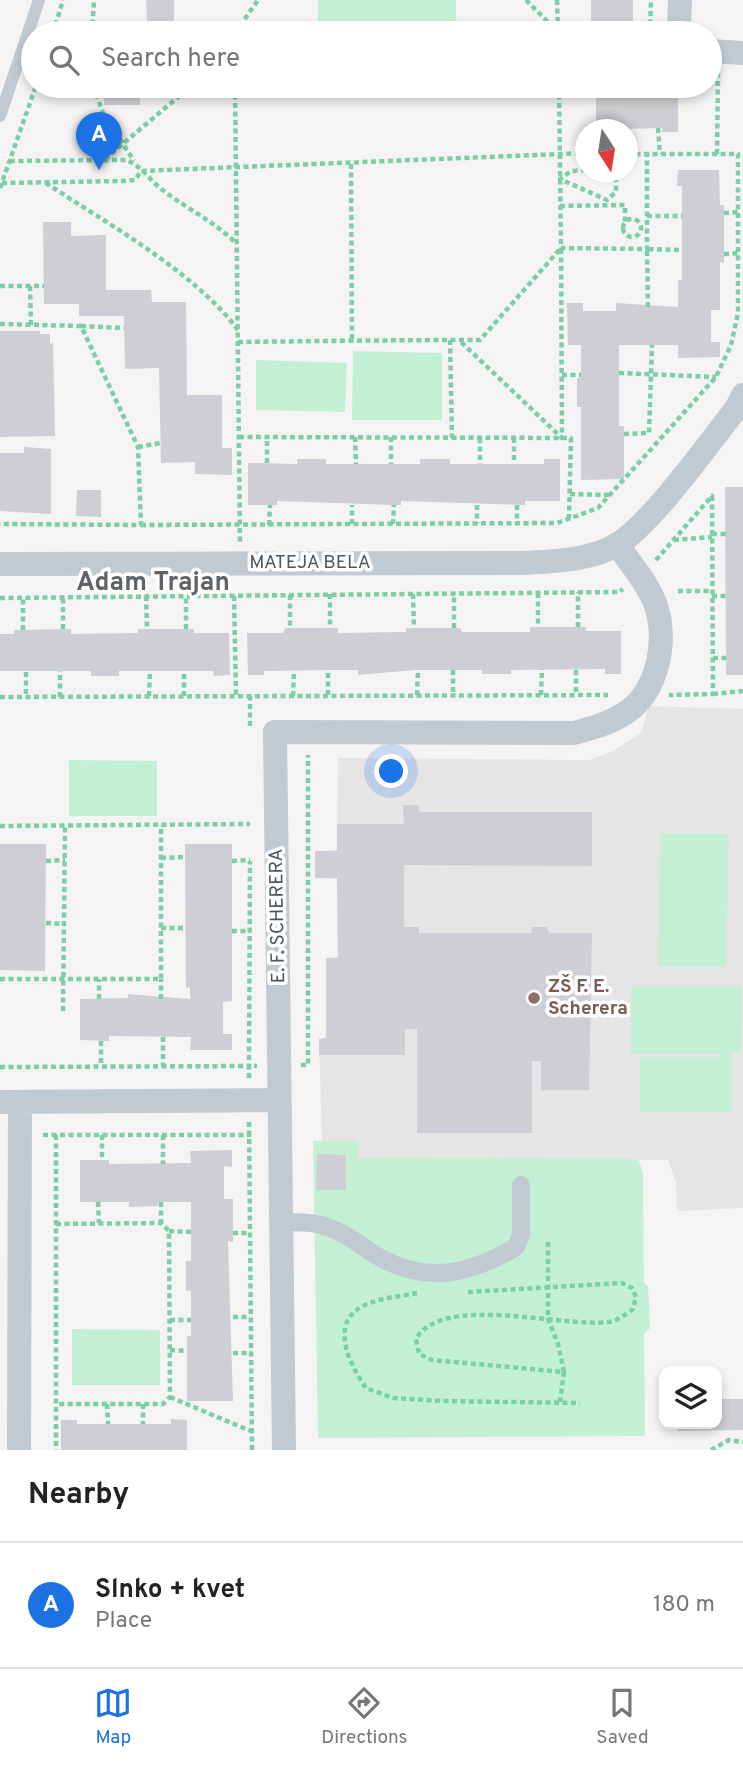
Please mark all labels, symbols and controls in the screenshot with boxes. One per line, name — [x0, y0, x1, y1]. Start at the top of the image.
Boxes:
search box — [21, 21, 722, 98]
icon: search — [45, 41, 83, 79]
text: Search here — [101, 43, 240, 76]
pin: A — [76, 112, 122, 170]
north arrow — [575, 119, 638, 182]
street label: MATEJA BELA — [249, 551, 371, 575]
district label: Adam Trajan — [76, 567, 230, 600]
your location — [374, 754, 408, 788]
street label: E. F. SCHERERA — [265, 848, 291, 984]
place label: ZŠ F. E. Scherera — [548, 974, 628, 1021]
marker: ZŠ F. E. Scherera — [526, 990, 542, 1006]
map controls — [659, 1366, 722, 1429]
button: layers — [659, 1366, 722, 1429]
text: Nearby — [28, 1477, 129, 1514]
text: Slnko + kvet — [95, 1574, 245, 1607]
text: A — [43, 1591, 59, 1620]
text: 180 m — [653, 1591, 715, 1620]
text: Place — [95, 1607, 152, 1636]
tab: Map — [94, 1684, 132, 1750]
tab: Directions — [321, 1684, 408, 1750]
tab: Saved — [596, 1684, 649, 1750]

